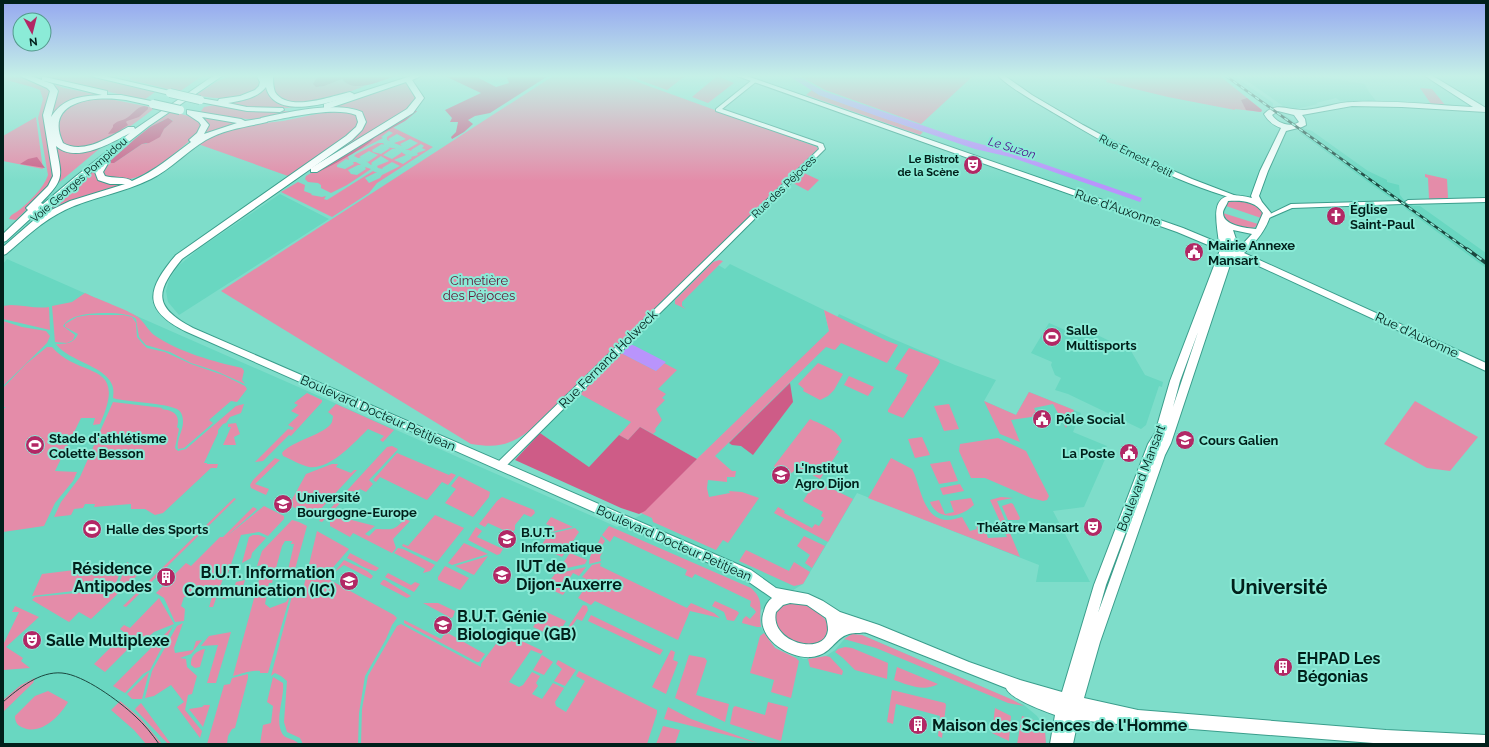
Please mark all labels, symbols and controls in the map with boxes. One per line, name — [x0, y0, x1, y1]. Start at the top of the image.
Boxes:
north arrow — [12, 12, 52, 52]
text: N — [28, 34, 38, 48]
street label: Rue Ernest Petit — [1097, 132, 1175, 180]
water label: Le Suzon — [987, 134, 1038, 162]
street label: Voie Georges Pompidou — [28, 135, 130, 225]
street label: Rue des Péjoces — [749, 153, 819, 221]
place label: Le Bistrot de la Scène — [898, 153, 960, 179]
theatre icon: Le Bistrot de la Scène — [962, 154, 984, 176]
street label: Rue d'Auxonne — [1073, 186, 1163, 230]
place label: Église Saint-Paul — [1350, 202, 1415, 232]
church icon: Église Saint-Paul — [1325, 205, 1347, 227]
place label: Mairie Annexe Mansart — [1208, 238, 1295, 268]
public building icon: Mairie Annexe Mansart — [1183, 241, 1205, 263]
park label: Cimetière des Péjoces — [443, 273, 515, 303]
street label: Rue Fernand Holweck — [556, 307, 660, 411]
street label: Rue d'Auxonne — [1373, 309, 1461, 361]
place label: Salle Multisports — [1066, 323, 1137, 353]
sports icon: Salle Multisports — [1041, 326, 1063, 348]
street label: Boulevard Docteur Petitjean — [298, 372, 458, 454]
public building icon: Pôle Social — [1031, 408, 1053, 430]
place label: Pôle Social — [1056, 412, 1126, 427]
street label: Boulevard Mansart — [1114, 422, 1168, 533]
school or university icon: Cours Galien — [1174, 429, 1196, 451]
place label: Stade d'athlétisme Colette Besson — [49, 431, 167, 461]
place label: Cours Galien — [1199, 433, 1278, 448]
sports icon: Stade d'athlétisme Colette Besson — [24, 434, 46, 456]
public building icon: La Poste — [1118, 442, 1140, 464]
place label: La Poste — [1062, 446, 1115, 461]
place label: L'Institut Agro Dijon — [795, 461, 860, 491]
school or university icon: L'Institut Agro Dijon — [770, 464, 792, 486]
place label: Université Bourgogne-Europe — [297, 490, 417, 520]
school or university icon: Université Bourgogne-Europe — [272, 493, 294, 515]
street label: Boulevard Docteur Petitjean — [594, 502, 754, 584]
theatre icon: Théâtre Mansart — [1082, 516, 1104, 538]
sports icon: Halle des Sports — [81, 518, 103, 540]
place label: Théâtre Mansart — [977, 520, 1079, 535]
place label: Halle des Sports — [106, 522, 209, 537]
place label: B.U.T. Informatique — [521, 525, 602, 555]
school or university icon: B.U.T. Informatique — [496, 528, 518, 550]
place label: IUT de Dijon-Auxerre — [516, 557, 622, 594]
place label: Résidence Antipodes — [72, 559, 152, 596]
place label: B.U.T. Information Communication (IC) — [184, 563, 335, 600]
school or university icon: IUT de Dijon-Auxerre — [491, 564, 513, 586]
building icon: Résidence Antipodes — [155, 566, 177, 588]
school or university icon: B.U.T. Information Communication (IC) — [338, 570, 360, 592]
district label: Université — [1231, 575, 1327, 599]
place label: B.U.T. Génie Biologique (GB) — [457, 607, 576, 644]
school or university icon: B.U.T. Génie Biologique (GB) — [432, 614, 454, 636]
theatre icon: Salle Multiplexe — [21, 629, 43, 651]
place label: Salle Multiplexe — [46, 631, 170, 650]
place label: EHPAD Les Bégonias — [1297, 649, 1381, 686]
building icon: EHPAD Les Bégonias — [1272, 656, 1294, 678]
building icon: Maison des Sciences de l'Homme — [907, 714, 929, 736]
place label: Maison des Sciences de l'Homme — [932, 716, 1188, 735]

